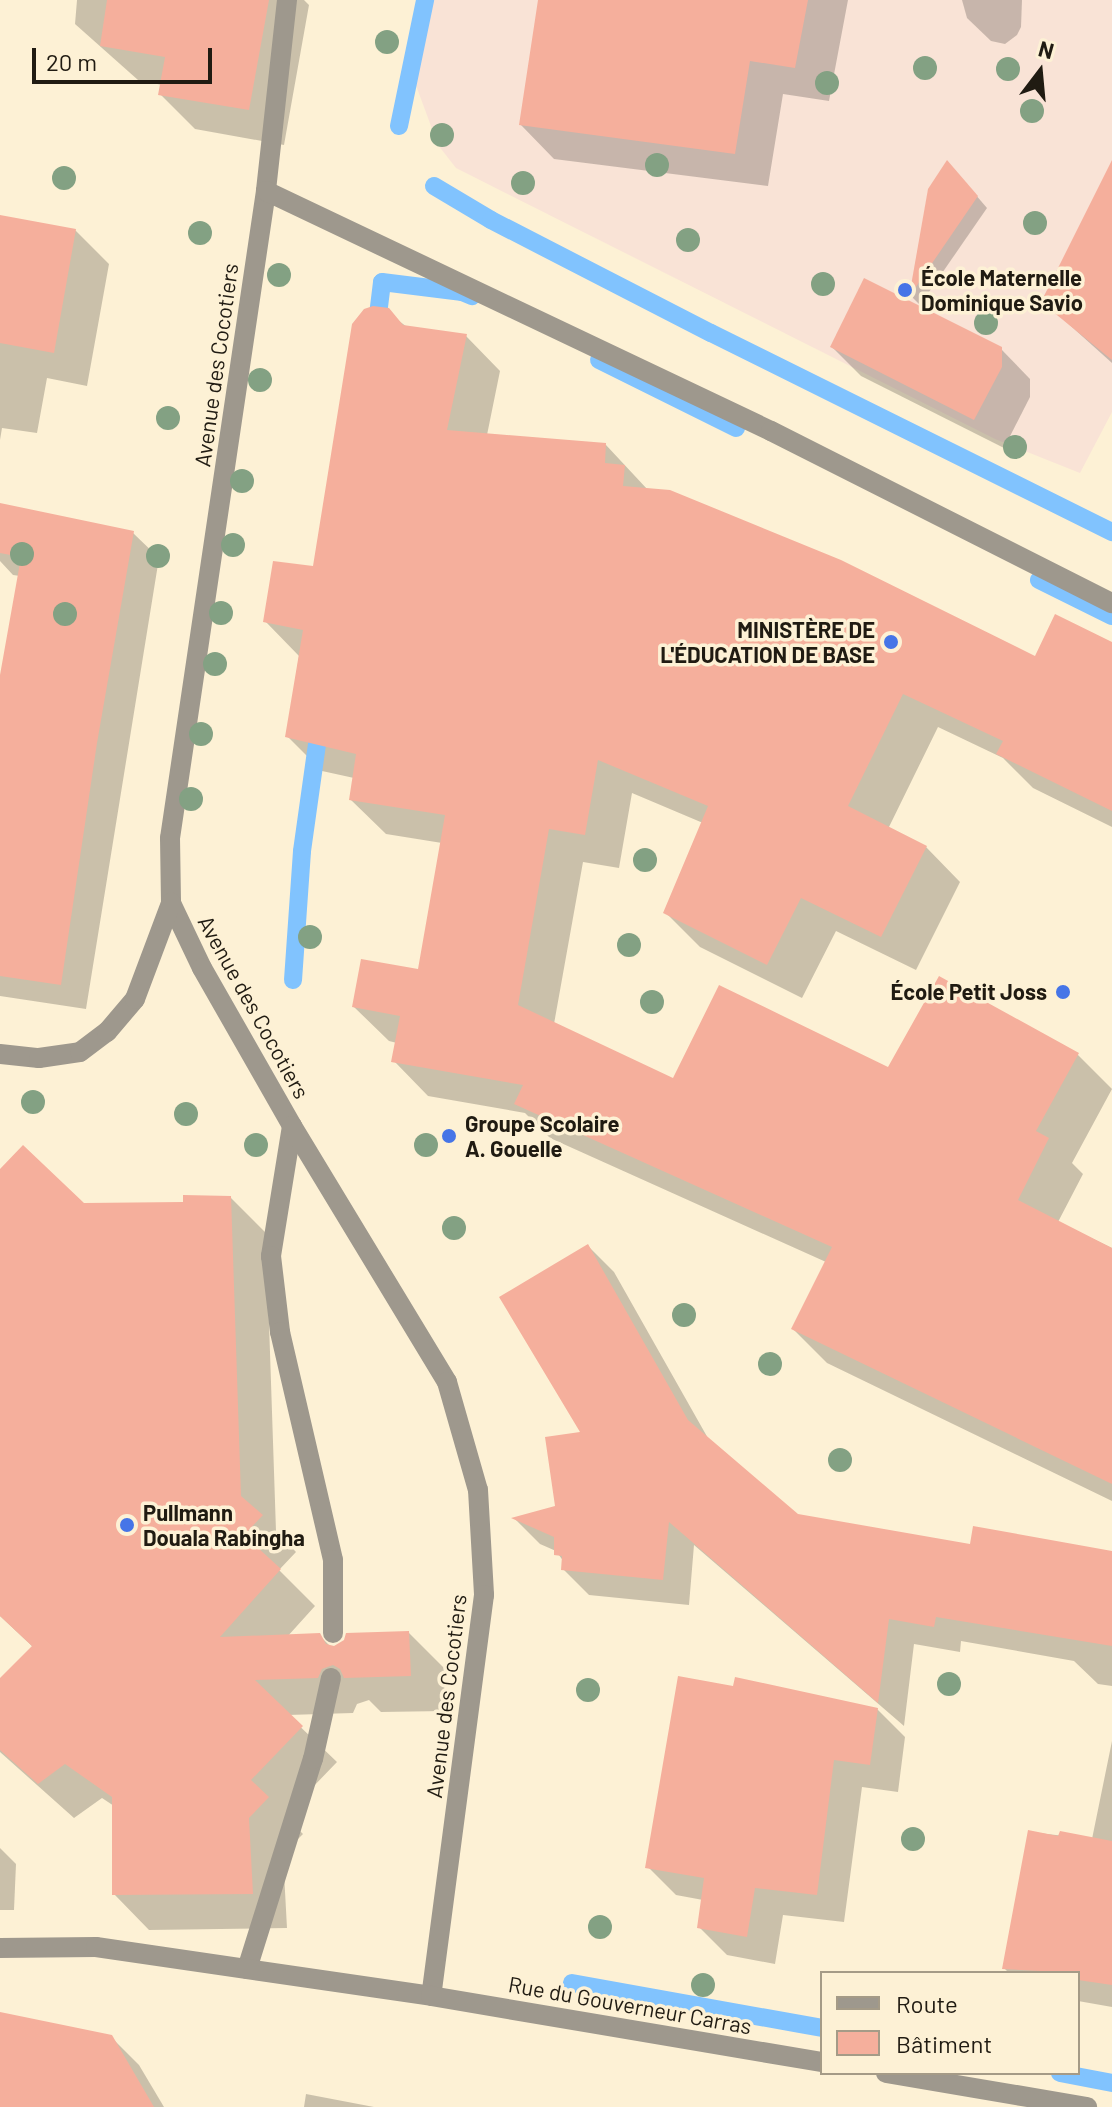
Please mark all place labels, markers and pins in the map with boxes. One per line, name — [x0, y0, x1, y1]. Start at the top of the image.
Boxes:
place label: École Maternelle Dominique Savio — [921, 264, 1083, 316]
marker: École Maternelle Dominique Savio — [896, 281, 914, 299]
place label: MINISTÈRE DE L'ÉDUCATION DE BASE — [660, 616, 875, 668]
marker: MINISTÈRE DE L'ÉDUCATION DE BASE — [882, 633, 900, 651]
place label: École Petit Joss — [890, 979, 1047, 1005]
marker: École Petit Joss — [1054, 983, 1072, 1001]
place label: Groupe Scolaire A. Gouelle — [465, 1110, 619, 1162]
marker: Groupe Scolaire A. Gouelle — [440, 1127, 458, 1145]
place label: Pullmann Douala Rabingha — [143, 1499, 305, 1550]
marker: Pullmann Douala Rabingha — [118, 1516, 136, 1534]

